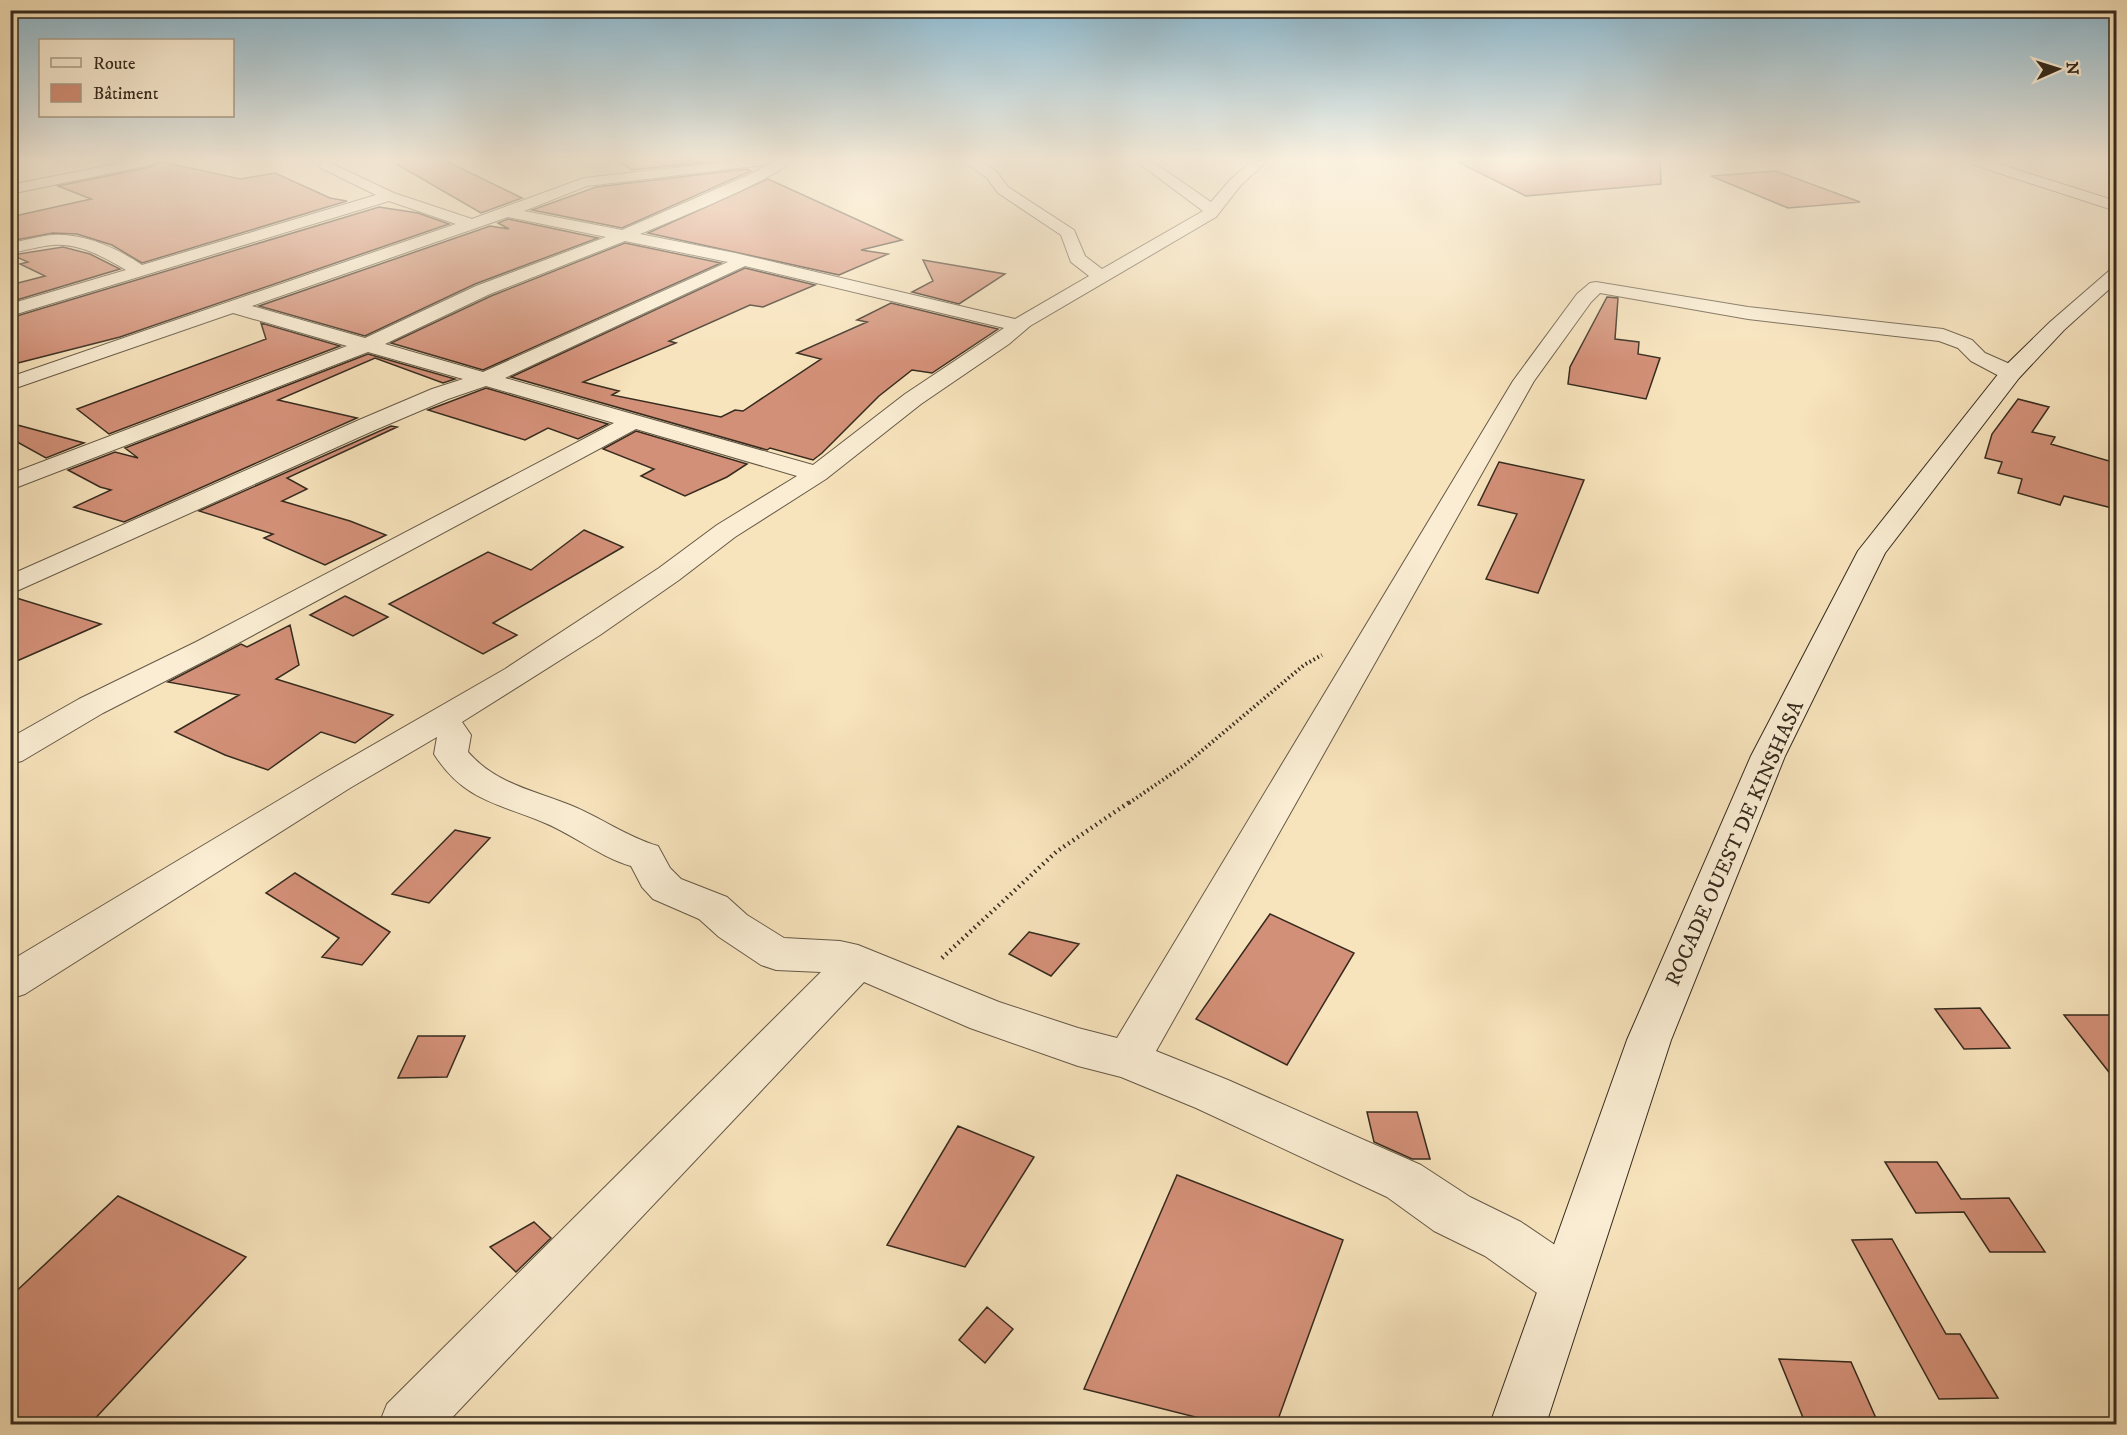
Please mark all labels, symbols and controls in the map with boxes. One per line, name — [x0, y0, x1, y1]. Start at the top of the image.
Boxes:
legend — [39, 39, 234, 117]
north arrow — [2028, 39, 2088, 99]
text: Route — [93, 53, 136, 75]
text: N — [2062, 61, 2082, 75]
text: Bâtiment — [93, 83, 159, 105]
street label: ROCADE OUEST DE KINSHASA — [1660, 696, 1810, 990]

